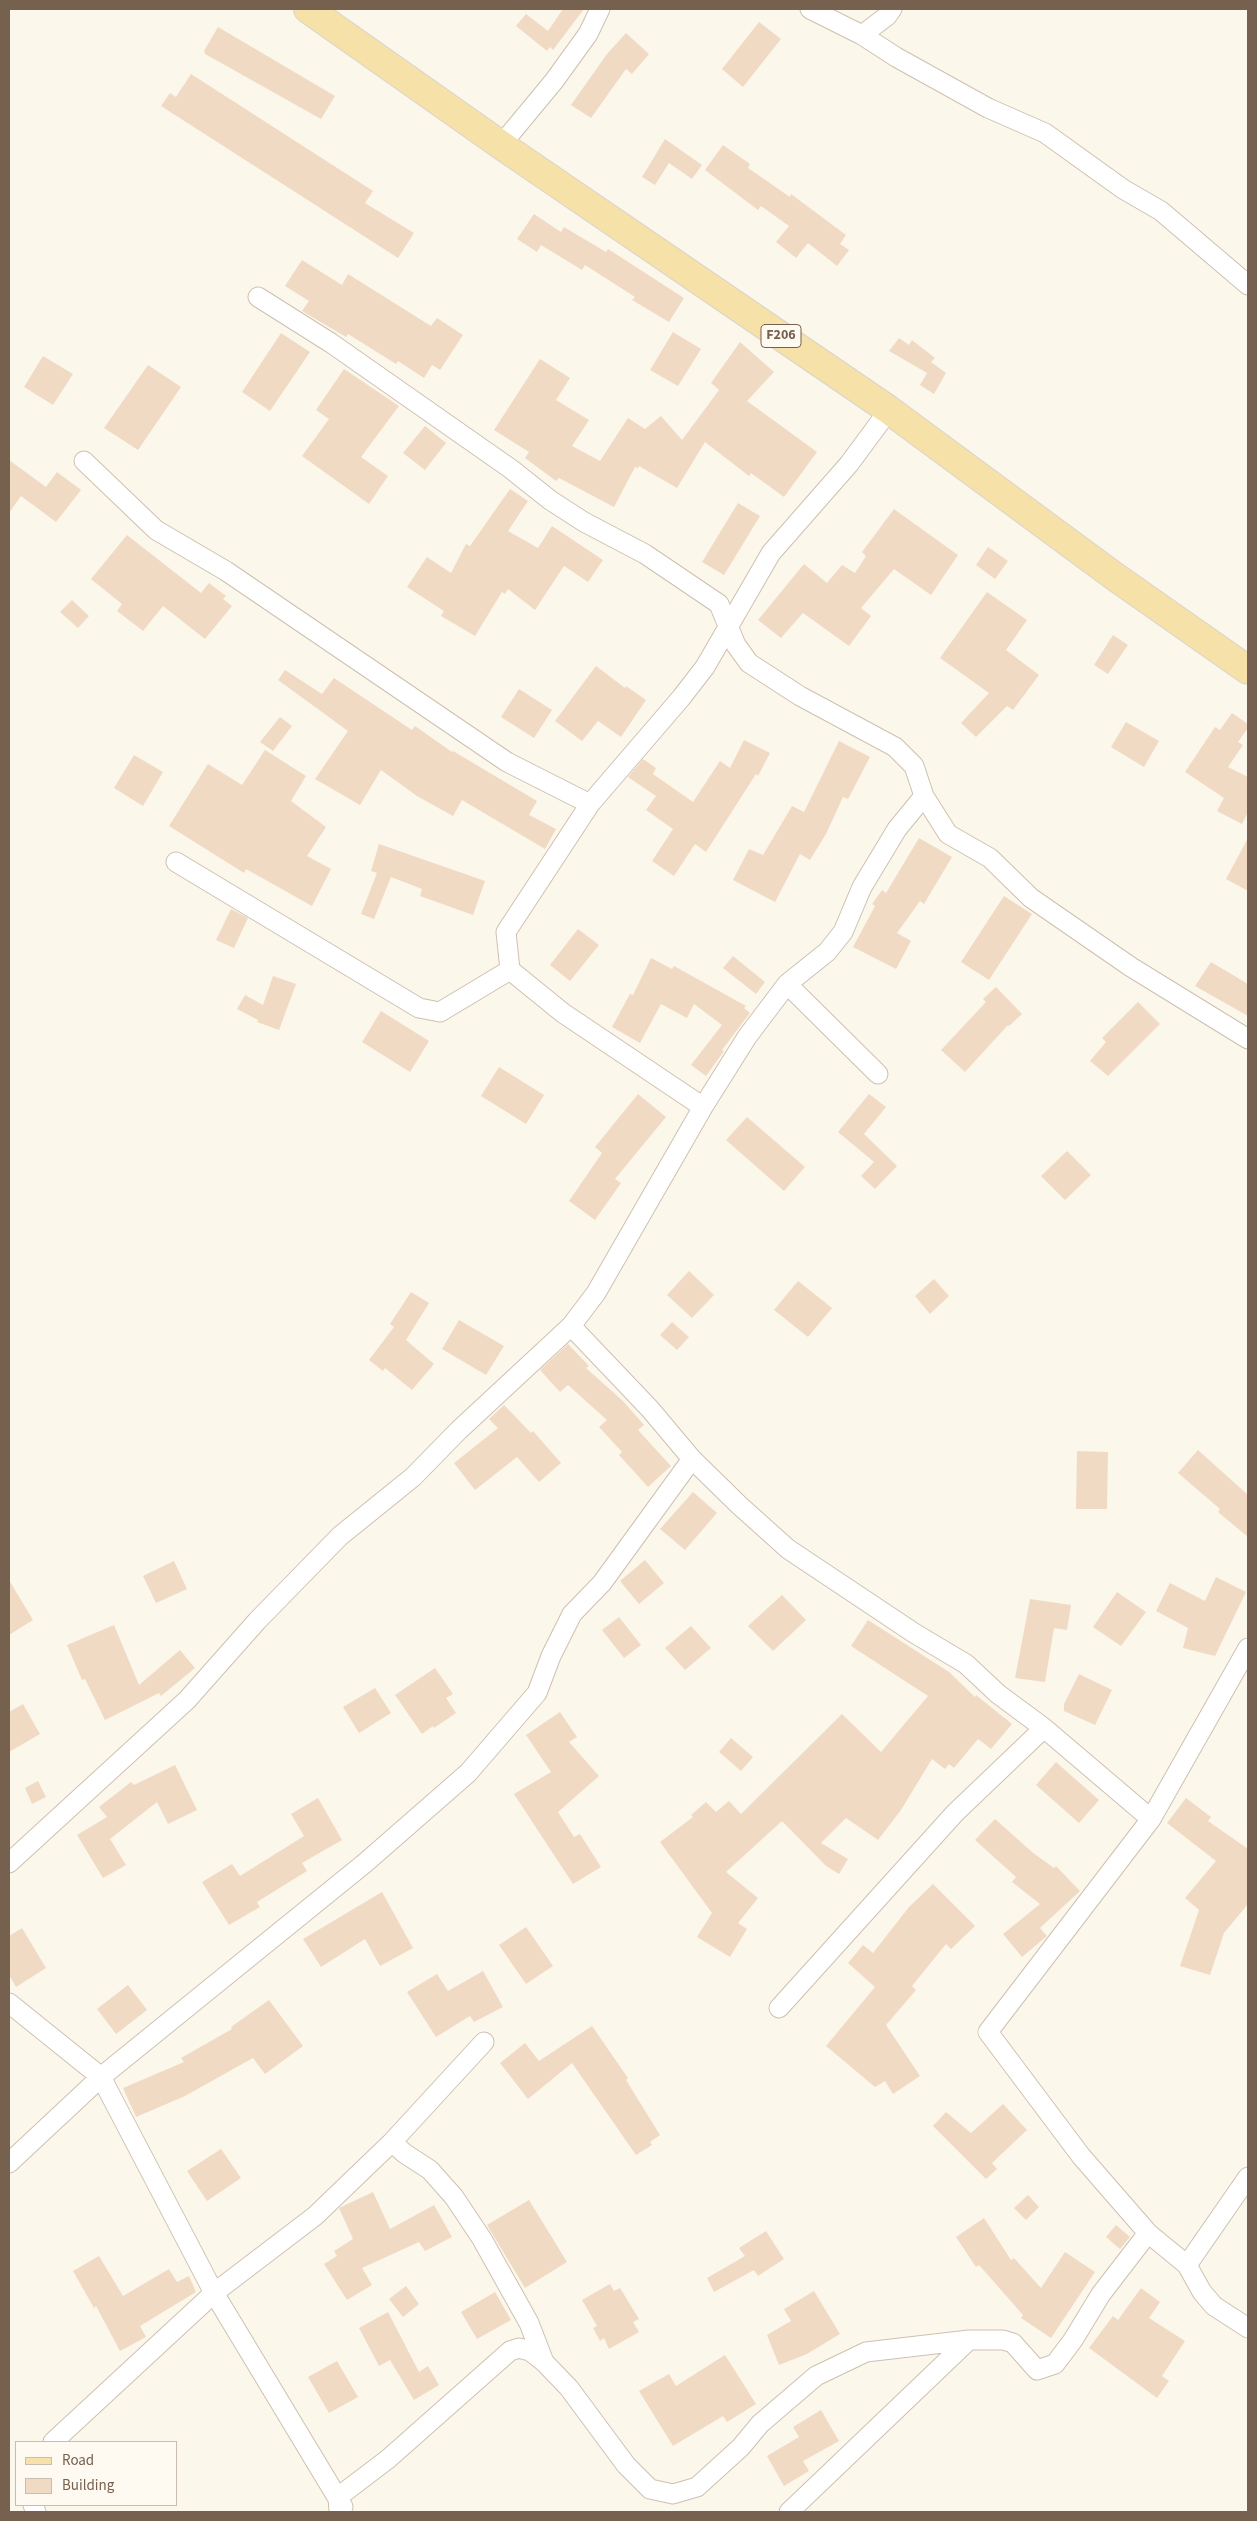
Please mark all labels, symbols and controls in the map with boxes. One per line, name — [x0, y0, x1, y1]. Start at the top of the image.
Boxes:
road number: F206 — [761, 324, 801, 348]
legend — [15, 2441, 178, 2506]
text: Road — [62, 2450, 94, 2471]
text: Building — [62, 2475, 114, 2496]

